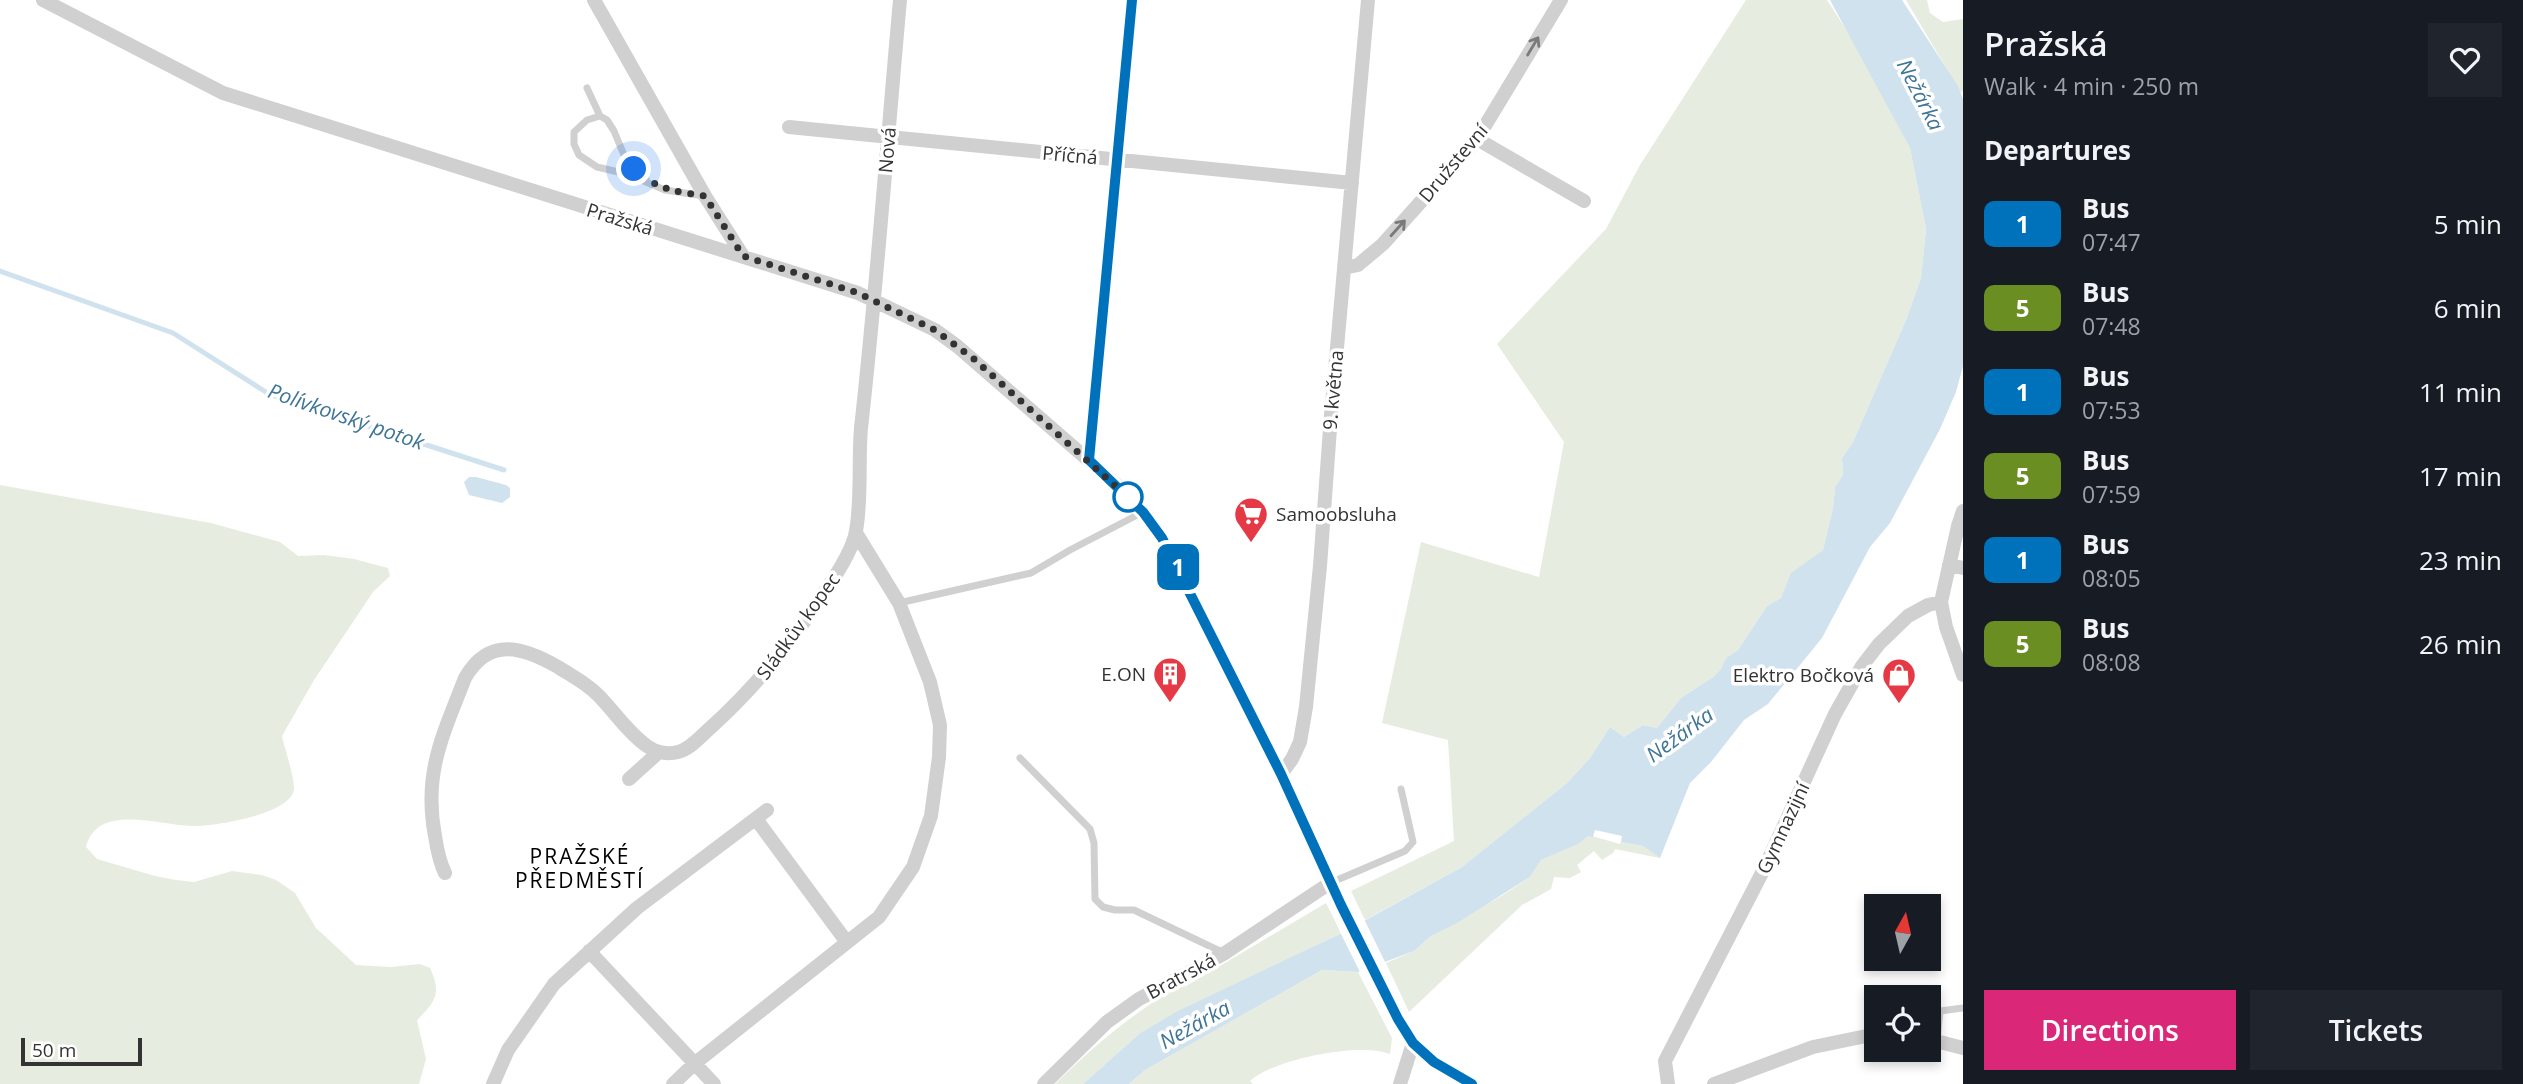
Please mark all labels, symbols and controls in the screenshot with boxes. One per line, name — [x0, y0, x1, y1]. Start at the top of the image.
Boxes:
text: Pražská — [1984, 21, 2108, 66]
button: heart — [2428, 23, 2502, 97]
one-way arrow — [1526, 37, 1540, 57]
water label: Nežárka — [1891, 54, 1951, 135]
text: Walk · 4 min · 250 m — [1984, 70, 2199, 102]
street label: Družstevní — [1413, 118, 1494, 208]
street label: Nová — [872, 126, 902, 174]
text: Departures — [1984, 132, 2131, 168]
street label: Příčná — [1041, 140, 1099, 170]
your location — [616, 151, 651, 186]
text: Bus — [2082, 190, 2129, 226]
street label: Pražská — [584, 197, 656, 241]
text: 5 min — [2434, 206, 2502, 242]
text: 1 — [2016, 207, 2029, 240]
one-way arrow — [1390, 219, 1406, 237]
text: 07:47 — [2082, 226, 2141, 258]
text: Bus — [2082, 274, 2129, 310]
text: 6 min — [2434, 290, 2502, 326]
text: 5 — [2016, 291, 2029, 324]
text: 07:48 — [2082, 310, 2141, 342]
street label: 9. května — [1317, 349, 1349, 431]
text: Bus — [2082, 358, 2129, 394]
text: 11 min — [2419, 374, 2502, 410]
text: 1 — [2016, 375, 2029, 408]
water label: Polívkovský potok — [265, 376, 429, 456]
text: 07:53 — [2082, 394, 2141, 426]
text: Bus — [2082, 442, 2129, 478]
text: 17 min — [2419, 458, 2502, 494]
text: 5 — [2016, 459, 2029, 492]
text: 07:59 — [2082, 478, 2141, 510]
unlabelled marker — [1113, 482, 1143, 512]
supermarket icon: Samoobsluha — [1232, 495, 1270, 544]
place label: Samoobsluha — [1276, 501, 1397, 527]
text: Bus — [2082, 526, 2129, 562]
text: 23 min — [2419, 542, 2502, 578]
text: 1 — [2016, 543, 2029, 576]
line badge: 1 — [1155, 544, 1201, 590]
text: 1 — [1171, 550, 1185, 583]
text: 08:05 — [2082, 562, 2141, 594]
street label: Sládkův kopec — [750, 567, 846, 685]
text: Bus — [2082, 610, 2129, 646]
text: 26 min — [2419, 626, 2502, 662]
text: 5 — [2016, 627, 2029, 660]
text: 08:08 — [2082, 646, 2141, 678]
building icon: E.ON — [1151, 655, 1189, 704]
shop icon: Elektro Bočková — [1880, 656, 1918, 705]
place label: E.ON — [1101, 661, 1146, 687]
place label: Elektro Bočková — [1733, 662, 1874, 688]
water label: Nežárka — [1640, 700, 1719, 768]
street label: Gymnazijní — [1750, 777, 1816, 878]
district label: PRAŽSKÉ PŘEDMĚSTÍ — [515, 842, 645, 894]
north arrow — [1864, 894, 1941, 971]
map controls — [1864, 894, 1941, 1062]
street label: Bratrská — [1142, 947, 1220, 1005]
button: locate — [1864, 985, 1941, 1062]
button: Directions — [1984, 990, 2236, 1070]
button: Tickets — [2250, 990, 2502, 1070]
water label: Nežárka — [1154, 993, 1235, 1055]
scale bar — [21, 1035, 142, 1067]
text: 50 m — [32, 1037, 76, 1063]

